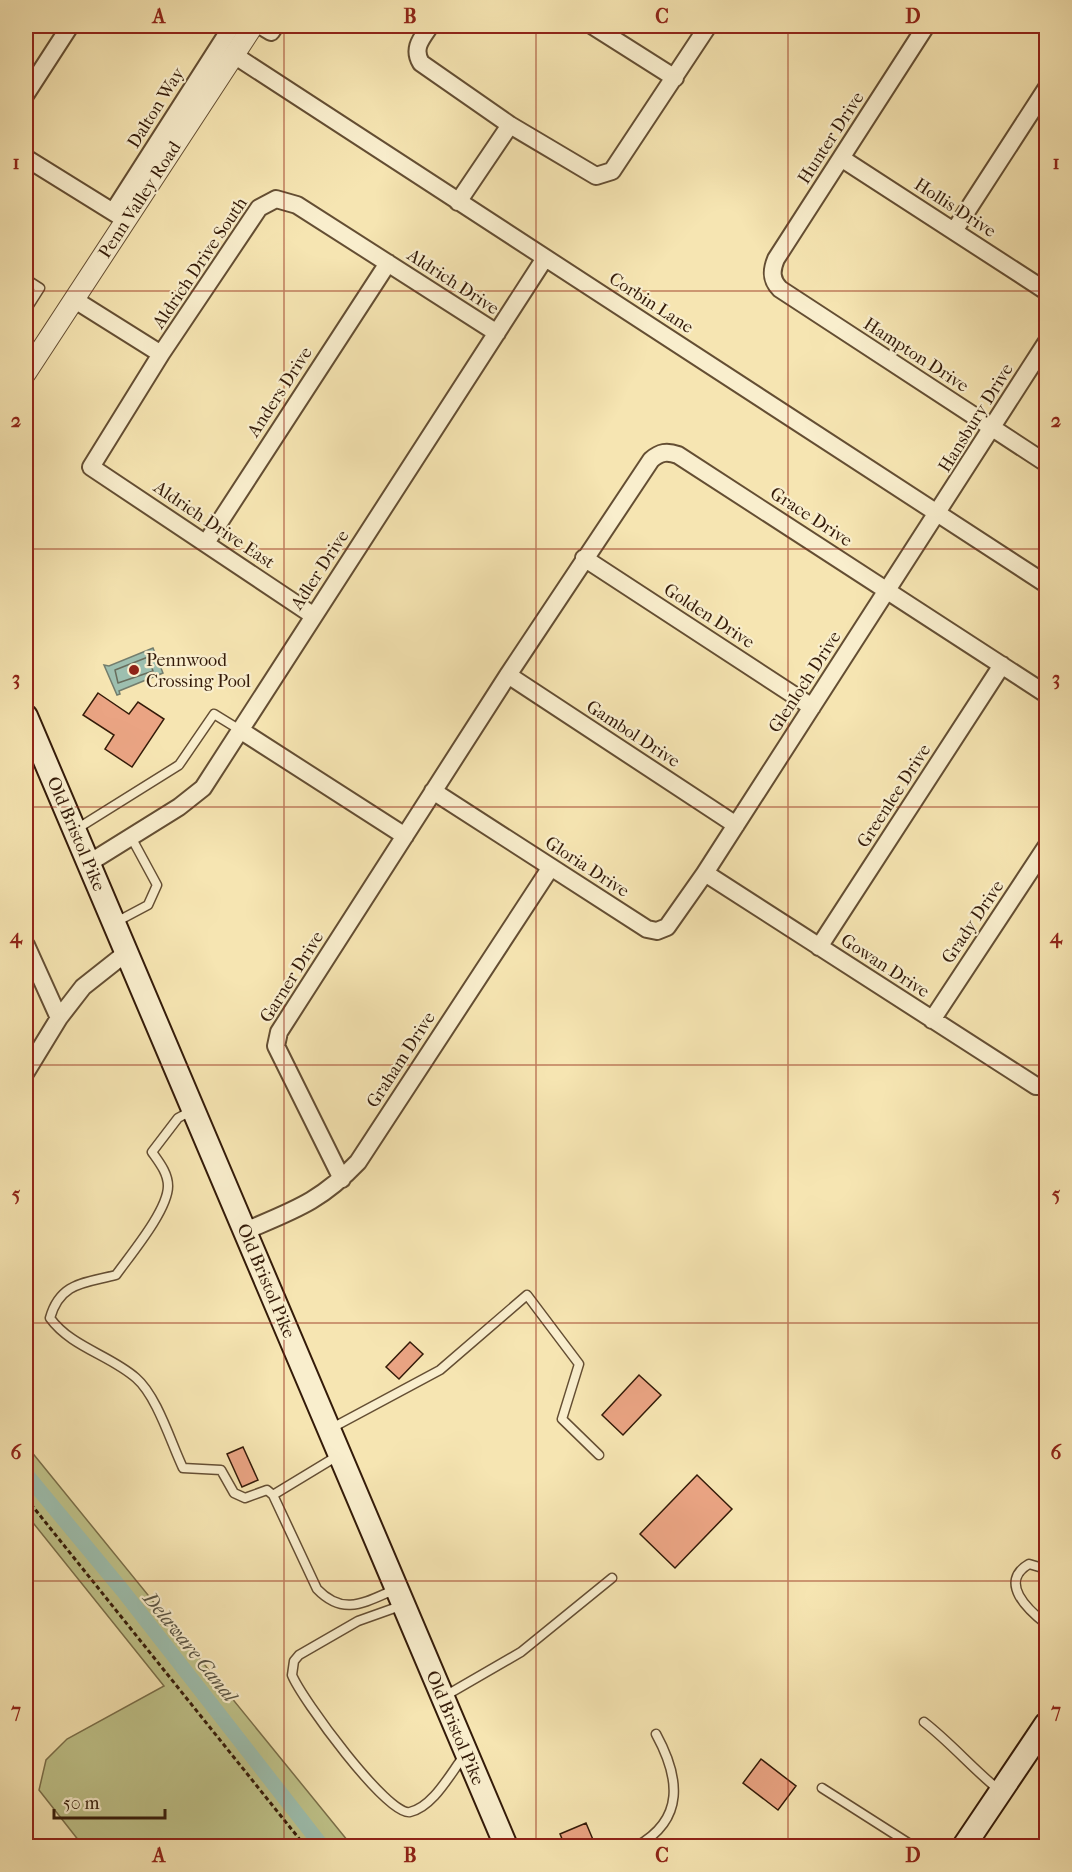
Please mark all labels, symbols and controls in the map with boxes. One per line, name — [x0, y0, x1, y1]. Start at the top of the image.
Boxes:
text: A — [151, 5, 167, 28]
text: B — [403, 5, 417, 28]
text: C — [655, 5, 669, 28]
text: D — [905, 5, 921, 28]
street label: Dalton Way — [123, 63, 190, 152]
street label: Hunter Drive — [793, 88, 869, 188]
street label: Penn Valley Road — [94, 138, 186, 262]
text: 1 — [12, 151, 20, 174]
text: 1 — [1052, 151, 1060, 174]
street label: Hollis Drive — [910, 174, 1000, 242]
street label: Aldrich Drive South — [148, 193, 252, 333]
street label: Aldrich Drive — [402, 244, 503, 319]
street label: Corbin Lane — [605, 268, 697, 338]
street label: Hampton Drive — [860, 313, 973, 397]
street label: Anders Drive — [243, 343, 317, 442]
street label: Hansbury Drive — [934, 360, 1018, 476]
text: 2 — [11, 409, 21, 432]
text: 2 — [1051, 409, 1061, 432]
street label: Aldrich Drive East — [149, 476, 279, 574]
street label: Grace Drive — [766, 483, 856, 551]
street label: Adler Drive — [286, 526, 354, 615]
street label: Golden Drive — [660, 579, 758, 653]
street label: Glenloch Drive — [764, 627, 846, 737]
place label: Pennwood Crossing Pool — [146, 650, 251, 692]
marker: Pennwood Crossing Pool — [127, 663, 141, 677]
text: 3 — [12, 667, 20, 690]
text: 3 — [1052, 667, 1060, 690]
street label: Gambol Drive — [582, 696, 684, 772]
street label: Greenlee Drive — [853, 740, 935, 852]
street label: Old Bristol Pike — [42, 774, 110, 895]
street label: Gloria Drive — [541, 832, 633, 902]
street label: Grady Drive — [938, 876, 1009, 968]
text: 4 — [9, 925, 23, 949]
text: 4 — [1049, 925, 1063, 949]
street label: Garner Drive — [256, 927, 328, 1026]
street label: Gowan Drive — [837, 930, 933, 1002]
street label: Graham Drive — [362, 1008, 440, 1112]
text: 5 — [12, 1183, 21, 1206]
text: 5 — [1052, 1183, 1061, 1206]
street label: Old Bristol Pike — [232, 1221, 300, 1342]
text: 6 — [11, 1441, 23, 1464]
text: 6 — [1051, 1441, 1063, 1464]
water label: Delaware Canal — [137, 1586, 243, 1708]
street label: Old Bristol Pike — [421, 1668, 489, 1789]
text: 7 — [10, 1699, 21, 1722]
text: 7 — [1050, 1699, 1061, 1722]
scale bar — [54, 1782, 165, 1820]
text: 50 m — [63, 1793, 100, 1814]
text: A — [151, 1844, 167, 1867]
text: B — [403, 1844, 417, 1867]
text: C — [655, 1844, 669, 1867]
text: D — [905, 1844, 921, 1867]

